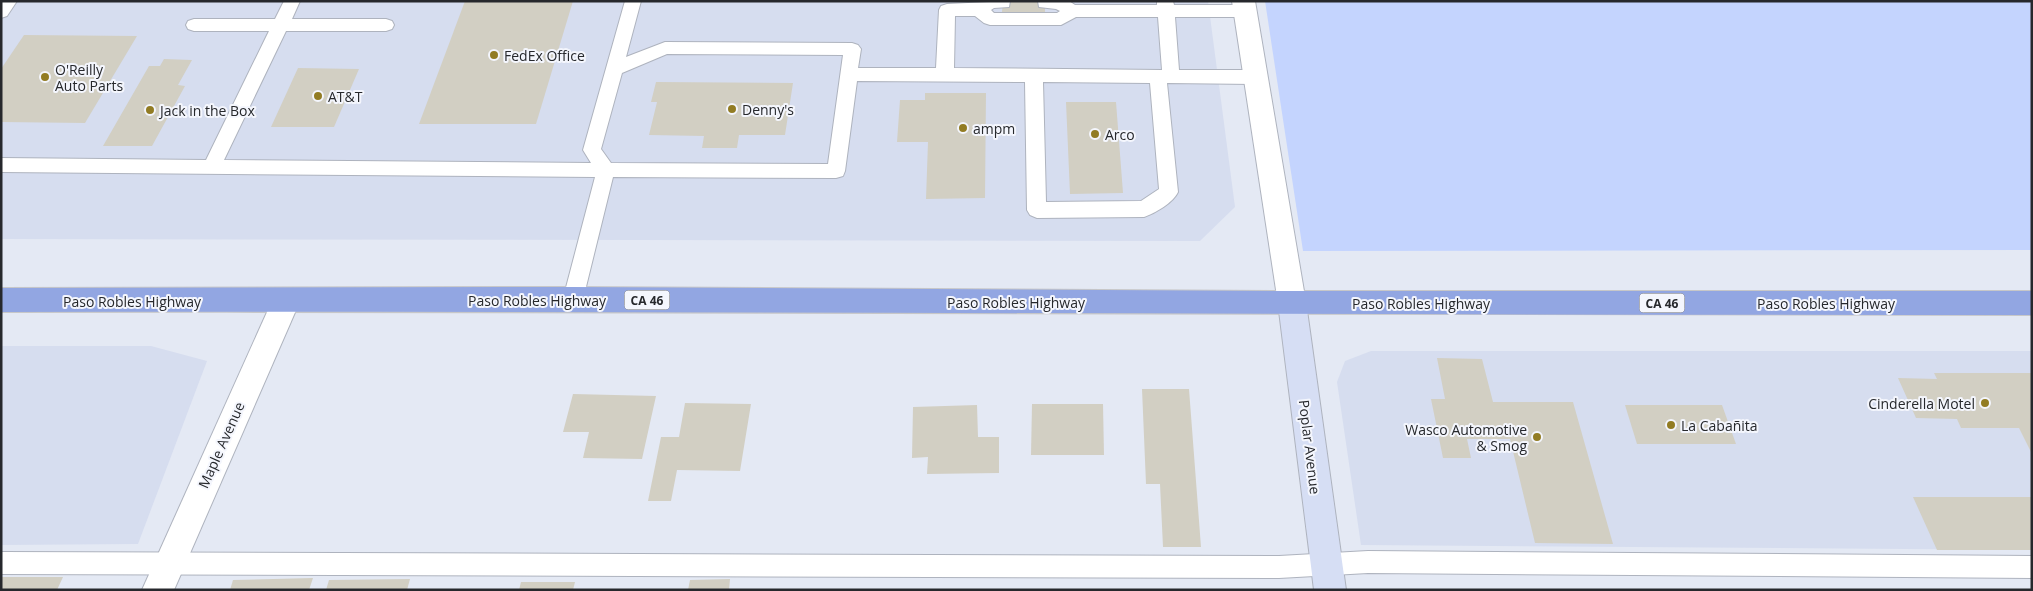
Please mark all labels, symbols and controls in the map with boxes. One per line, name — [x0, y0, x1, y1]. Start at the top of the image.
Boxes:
place label: FedEx Office — [504, 46, 585, 65]
marker: FedEx Office — [488, 49, 500, 61]
place label: O'Reilly Auto Parts — [55, 60, 123, 95]
marker: O'Reilly Auto Parts — [39, 71, 51, 83]
place label: AT&T — [328, 87, 363, 106]
marker: AT&T — [312, 90, 324, 102]
place label: Denny's — [742, 100, 794, 119]
place label: Jack in the Box — [158, 101, 256, 120]
marker: Denny's — [726, 103, 738, 115]
marker: Jack in the Box — [144, 104, 156, 116]
place label: ampm — [973, 119, 1015, 138]
marker: ampm — [957, 122, 969, 134]
place label: Arco — [1105, 125, 1135, 144]
marker: Arco — [1089, 128, 1101, 140]
road number: CA 46 — [624, 290, 670, 310]
street label: Paso Robles Highway — [468, 291, 607, 310]
street label: Paso Robles Highway — [63, 292, 202, 311]
street label: Paso Robles Highway — [947, 293, 1086, 312]
street label: Paso Robles Highway — [1352, 294, 1491, 313]
road number: CA 46 — [1640, 294, 1684, 312]
street label: Paso Robles Highway — [1757, 294, 1896, 313]
place label: Cinderella Motel — [1868, 394, 1975, 413]
marker: Cinderella Motel — [1979, 397, 1991, 409]
street label: Maple Avenue — [193, 399, 249, 491]
street label: Poplar Avenue — [1295, 399, 1325, 495]
place label: La Cabañita — [1681, 416, 1758, 435]
marker: La Cabañita — [1665, 419, 1677, 431]
place label: Wasco Automotive & Smog — [1405, 420, 1527, 455]
marker: Wasco Automotive & Smog — [1531, 431, 1543, 443]

